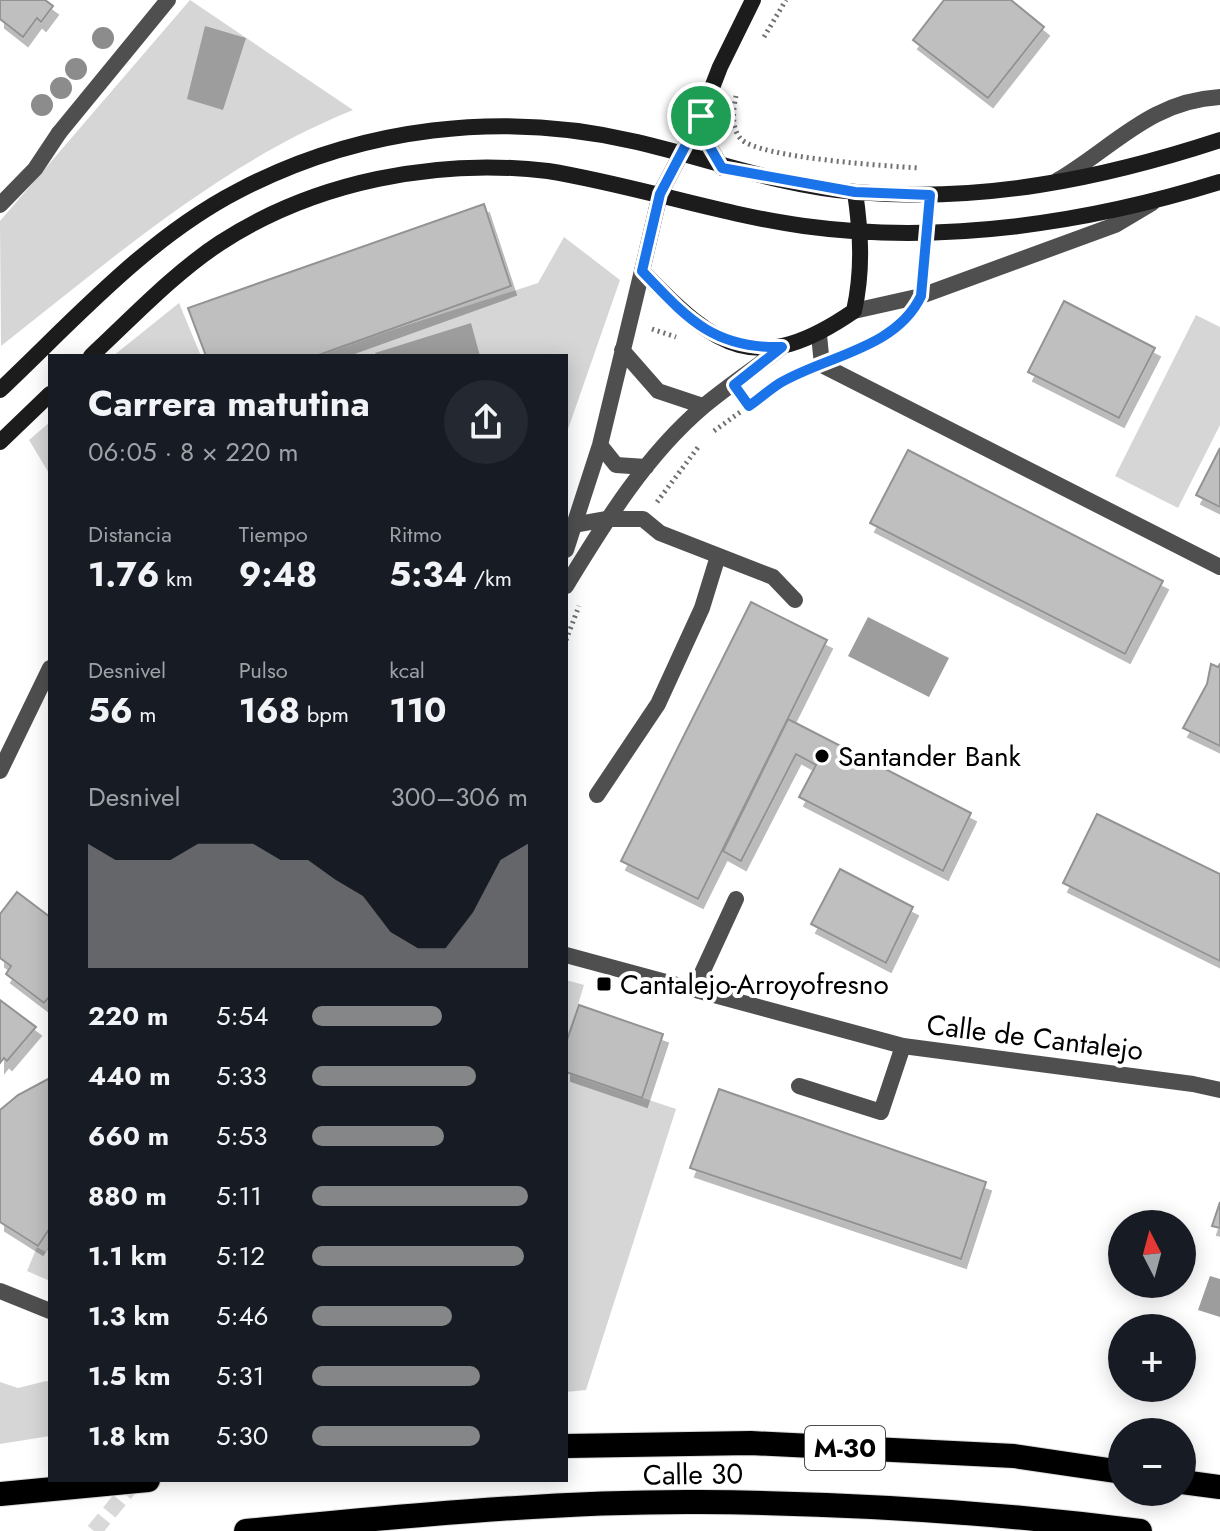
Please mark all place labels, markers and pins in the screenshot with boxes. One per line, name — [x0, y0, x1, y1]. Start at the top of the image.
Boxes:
pin — [667, 82, 735, 150]
place label: Santander Bank — [838, 736, 1022, 777]
marker: Santander Bank — [813, 747, 831, 765]
place label: Cantalejo-Arroyofresno — [620, 964, 889, 1005]
marker: Cantalejo-Arroyofresno — [595, 975, 613, 993]

